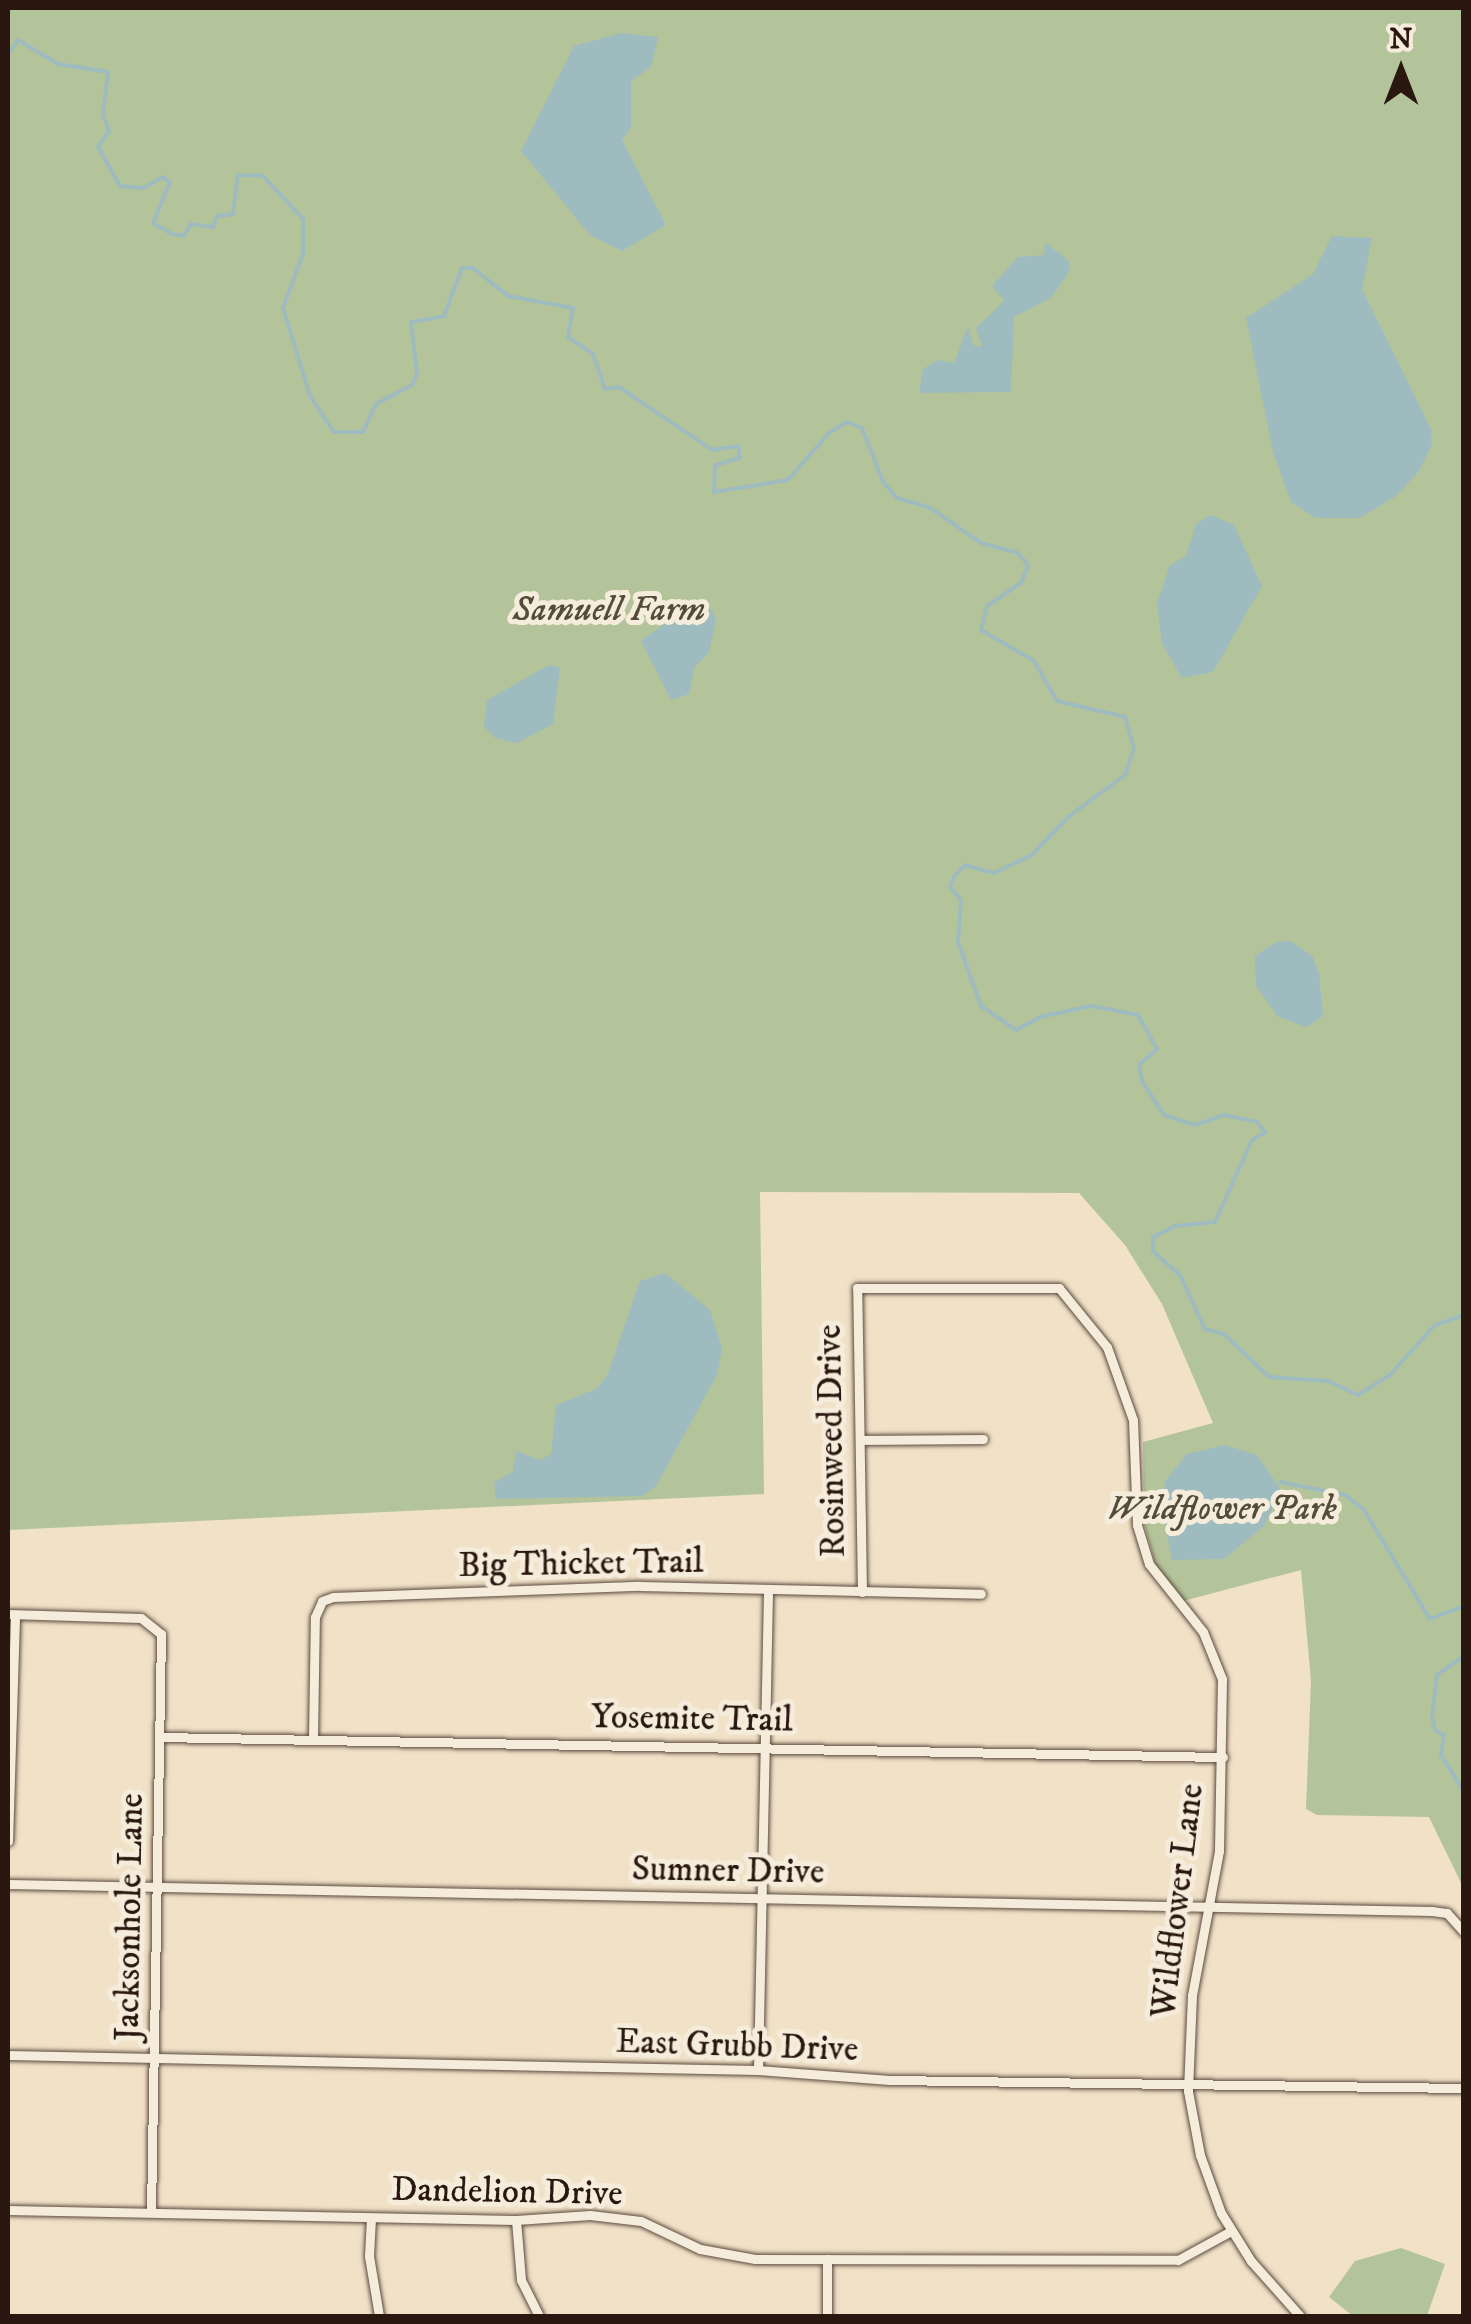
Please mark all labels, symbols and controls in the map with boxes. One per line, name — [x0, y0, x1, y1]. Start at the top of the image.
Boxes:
north arrow — [1351, 20, 1451, 120]
text: N — [1390, 22, 1412, 57]
park label: Samuell Farm — [512, 589, 706, 631]
street label: Rosinweed Drive — [809, 1324, 855, 1558]
park label: Wildflower Park — [1107, 1488, 1337, 1530]
street label: Big Thicket Trail — [458, 1541, 704, 1587]
street label: Yosemite Trail — [591, 1696, 793, 1742]
street label: Wildflower Lane — [1143, 1781, 1213, 2021]
street label: Jacksonhole Lane — [107, 1793, 153, 2041]
street label: Sumner Drive — [631, 1848, 825, 1894]
street label: East Grubb Drive — [615, 2021, 859, 2071]
street label: Dandelion Drive — [391, 2169, 623, 2215]

